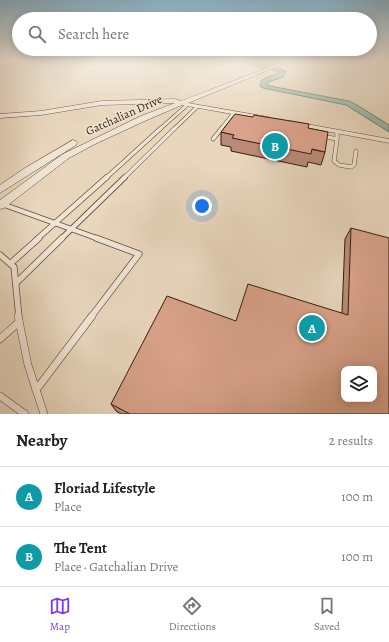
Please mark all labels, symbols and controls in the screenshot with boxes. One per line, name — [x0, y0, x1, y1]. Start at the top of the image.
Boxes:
search box — [12, 12, 377, 56]
icon: search — [26, 23, 48, 45]
text: Search here — [58, 24, 129, 44]
street label: Gatchalian Drive — [83, 91, 165, 139]
pin: B — [262, 131, 288, 161]
your location — [192, 196, 212, 216]
pin: A — [299, 313, 325, 343]
map controls — [341, 366, 377, 402]
button: layers — [341, 366, 377, 402]
text: Nearby — [16, 429, 67, 452]
text: 2 results — [329, 432, 373, 449]
text: Floriad Lifestyle — [54, 478, 155, 498]
text: A — [25, 488, 33, 505]
text: 100 m — [341, 488, 373, 505]
text: Place — [54, 498, 82, 515]
text: The Tent — [54, 538, 107, 558]
text: B — [25, 548, 33, 565]
text: 100 m — [341, 548, 373, 565]
text: Place · Gatchalian Drive — [54, 558, 178, 575]
tab: Map — [49, 595, 71, 634]
tab: Directions — [169, 595, 216, 634]
tab: Saved — [314, 595, 340, 634]

